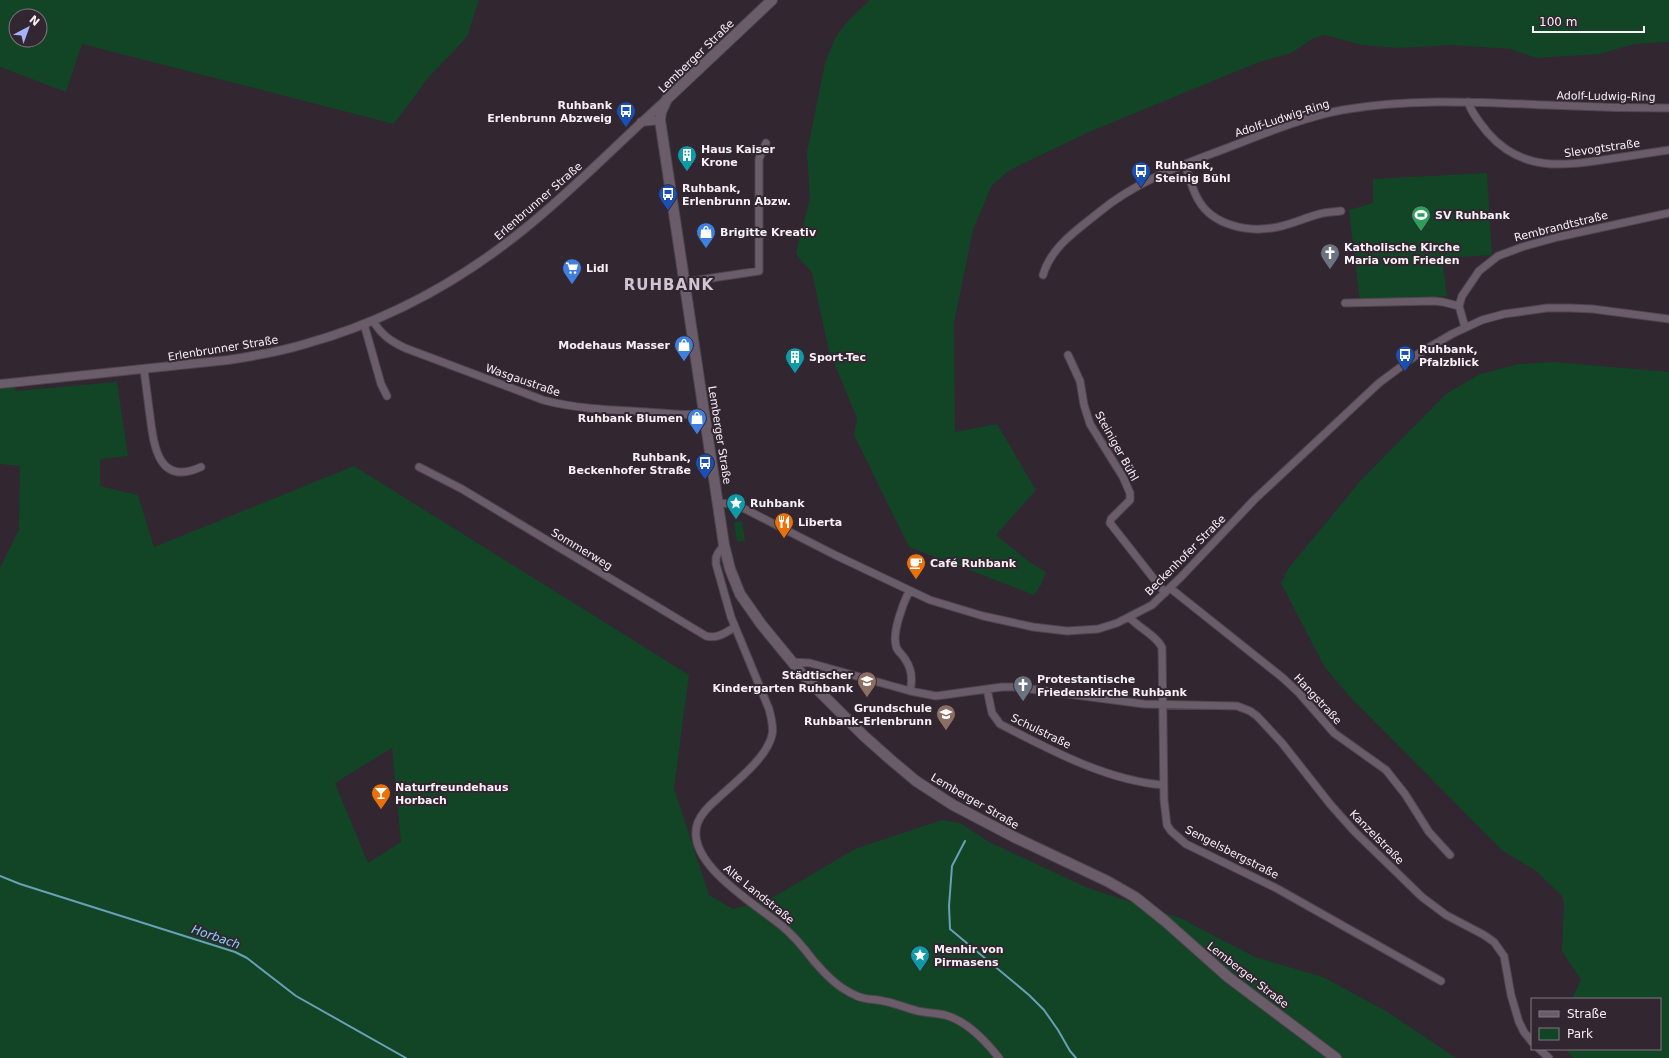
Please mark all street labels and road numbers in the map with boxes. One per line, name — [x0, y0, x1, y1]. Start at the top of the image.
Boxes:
street label: Lemberger Straße — [656, 17, 737, 96]
street label: Adolf-Ludwig-Ring — [1556, 89, 1656, 104]
street label: Adolf-Ludwig-Ring — [1233, 97, 1331, 140]
street label: Slevogtstraße — [1563, 137, 1641, 160]
street label: Erlenbrunner Straße — [492, 160, 585, 243]
street label: Rembrandtstraße — [1513, 208, 1610, 244]
street label: Erlenbrunner Straße — [167, 333, 279, 364]
street label: Wasgaustraße — [484, 362, 562, 399]
street label: Lemberger Straße — [705, 385, 734, 485]
street label: Steiniger Bühl — [1092, 409, 1141, 483]
street label: Beckenhofer Straße — [1142, 512, 1229, 598]
street label: Sommerweg — [549, 526, 615, 573]
street label: Hangstraße — [1291, 672, 1344, 727]
street label: Schulstraße — [1009, 711, 1073, 752]
street label: Lemberger Straße — [928, 771, 1021, 832]
street label: Kanzelstraße — [1347, 808, 1407, 867]
street label: Sengelsbergstraße — [1183, 823, 1281, 882]
street label: Alte Landstraße — [721, 862, 797, 927]
street label: Lemberger Straße — [1204, 940, 1291, 1011]

